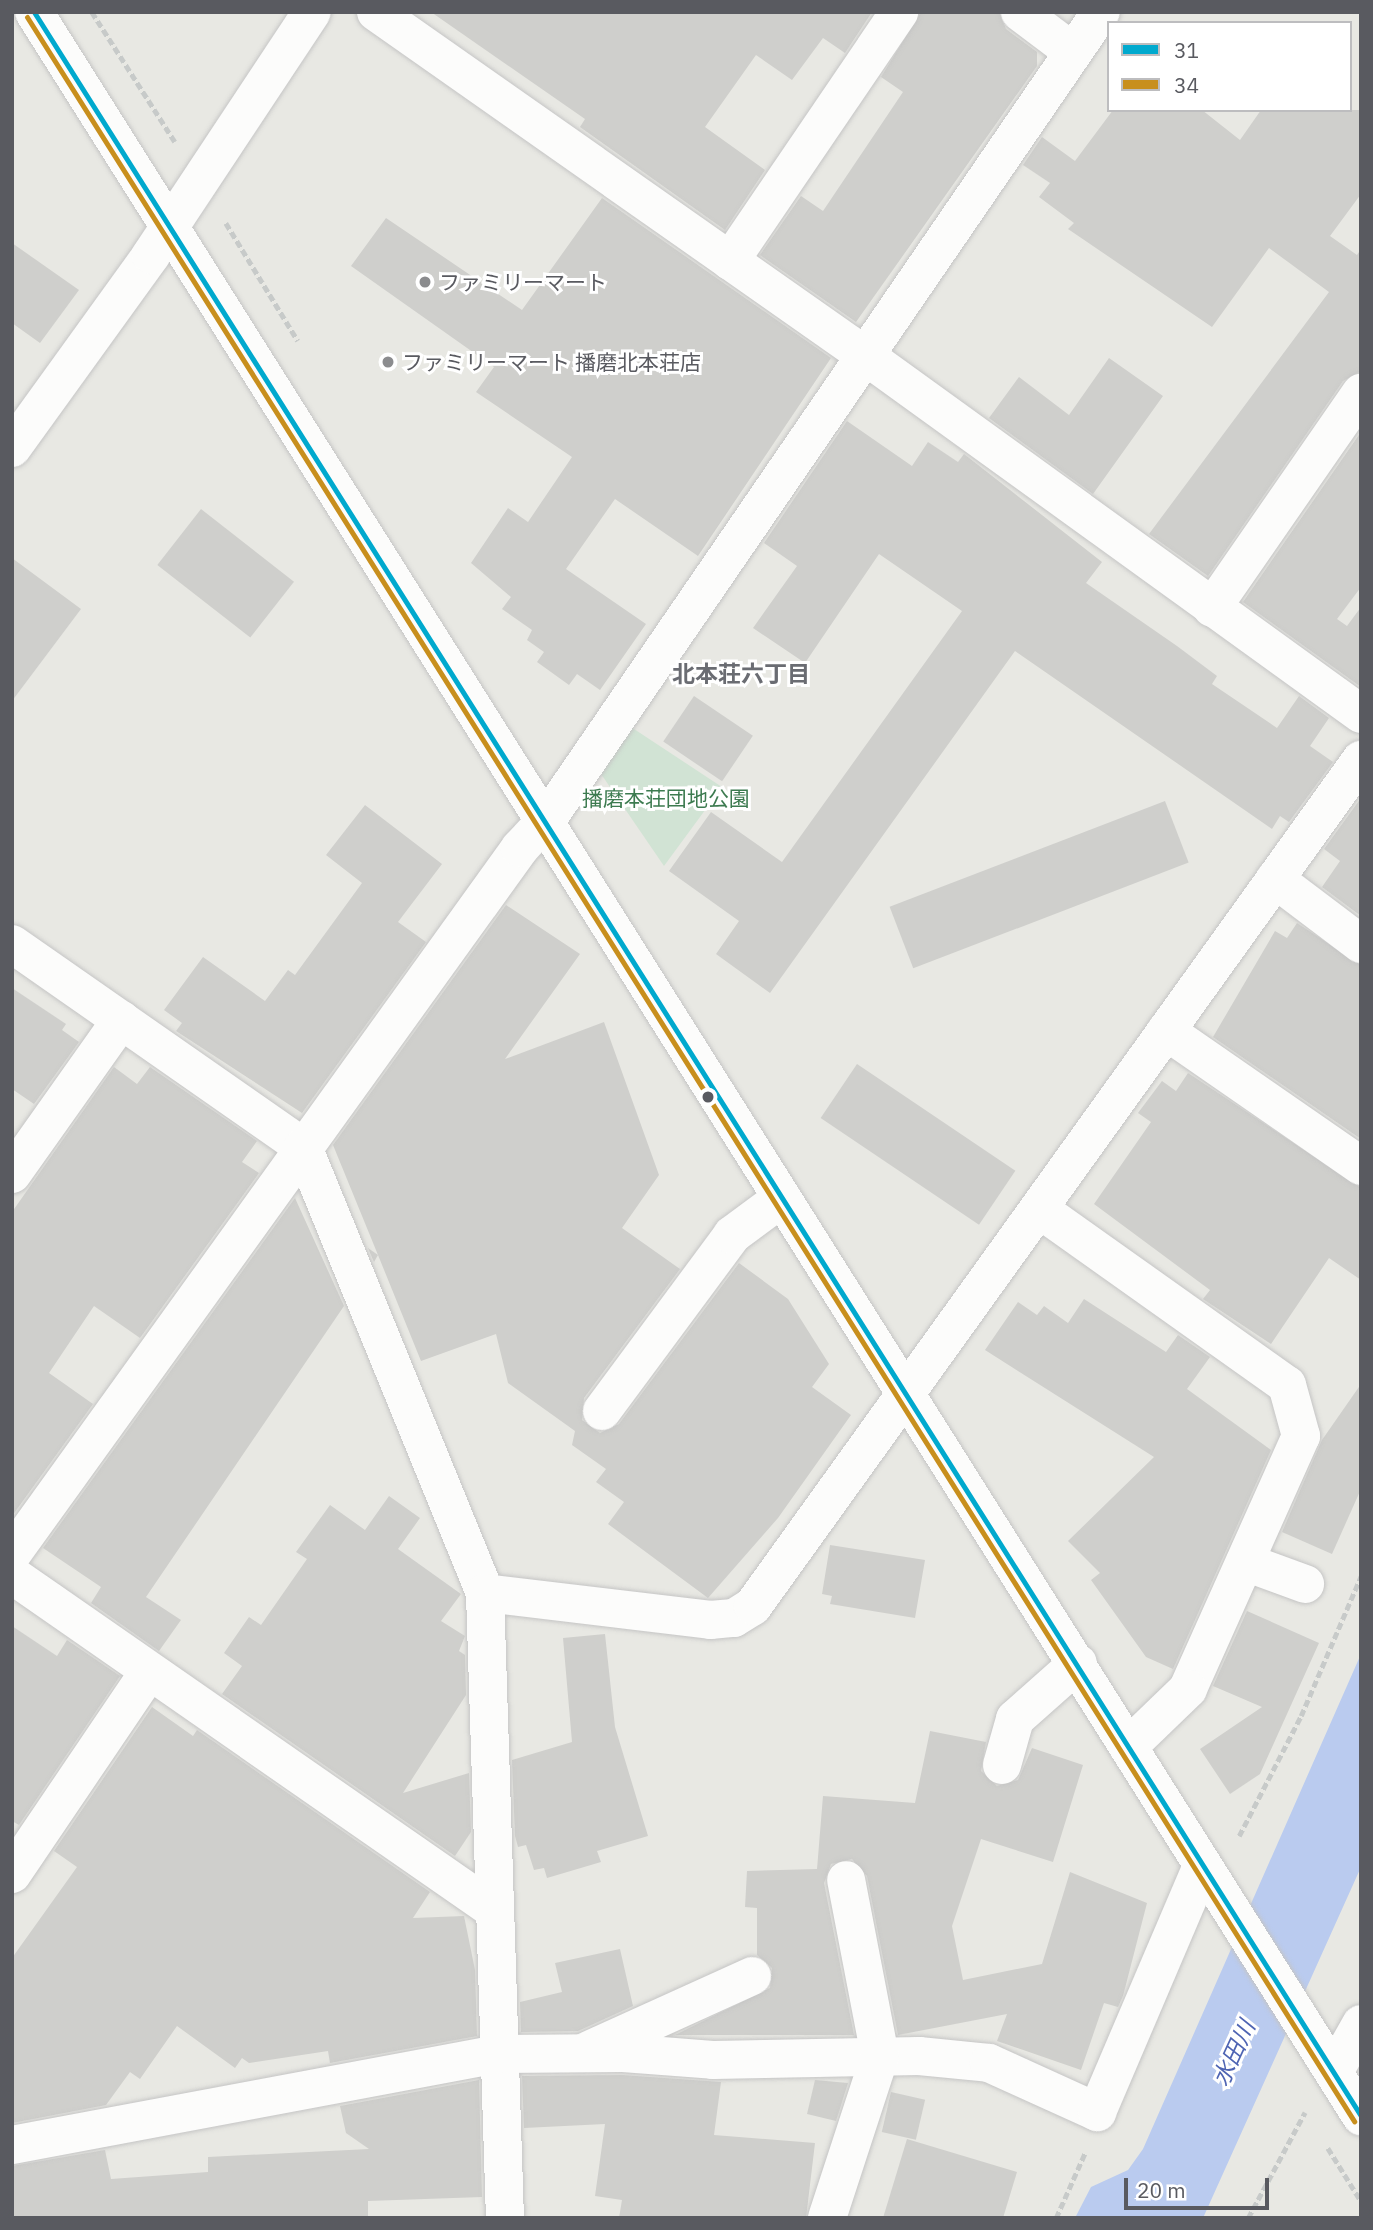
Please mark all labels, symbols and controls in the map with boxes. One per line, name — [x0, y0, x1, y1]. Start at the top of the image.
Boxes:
legend — [1107, 21, 1352, 112]
text: 31 — [1174, 36, 1199, 64]
text: 34 — [1174, 71, 1199, 99]
place label: ファミリーマート — [439, 269, 607, 295]
marker: ファミリーマート — [417, 274, 433, 290]
place label: ファミリーマート 播磨北本荘店 — [402, 349, 701, 375]
marker: ファミリーマート 播磨北本荘店 — [380, 354, 396, 370]
district label: 北本荘六丁目 — [672, 659, 810, 687]
park label: 播磨本荘団地公園 — [582, 785, 750, 811]
unlabelled marker — [701, 1090, 715, 1104]
water label: 水田川 — [1206, 2016, 1260, 2090]
scale bar — [1128, 2164, 1273, 2208]
text: 20 m — [1137, 2176, 1186, 2204]

